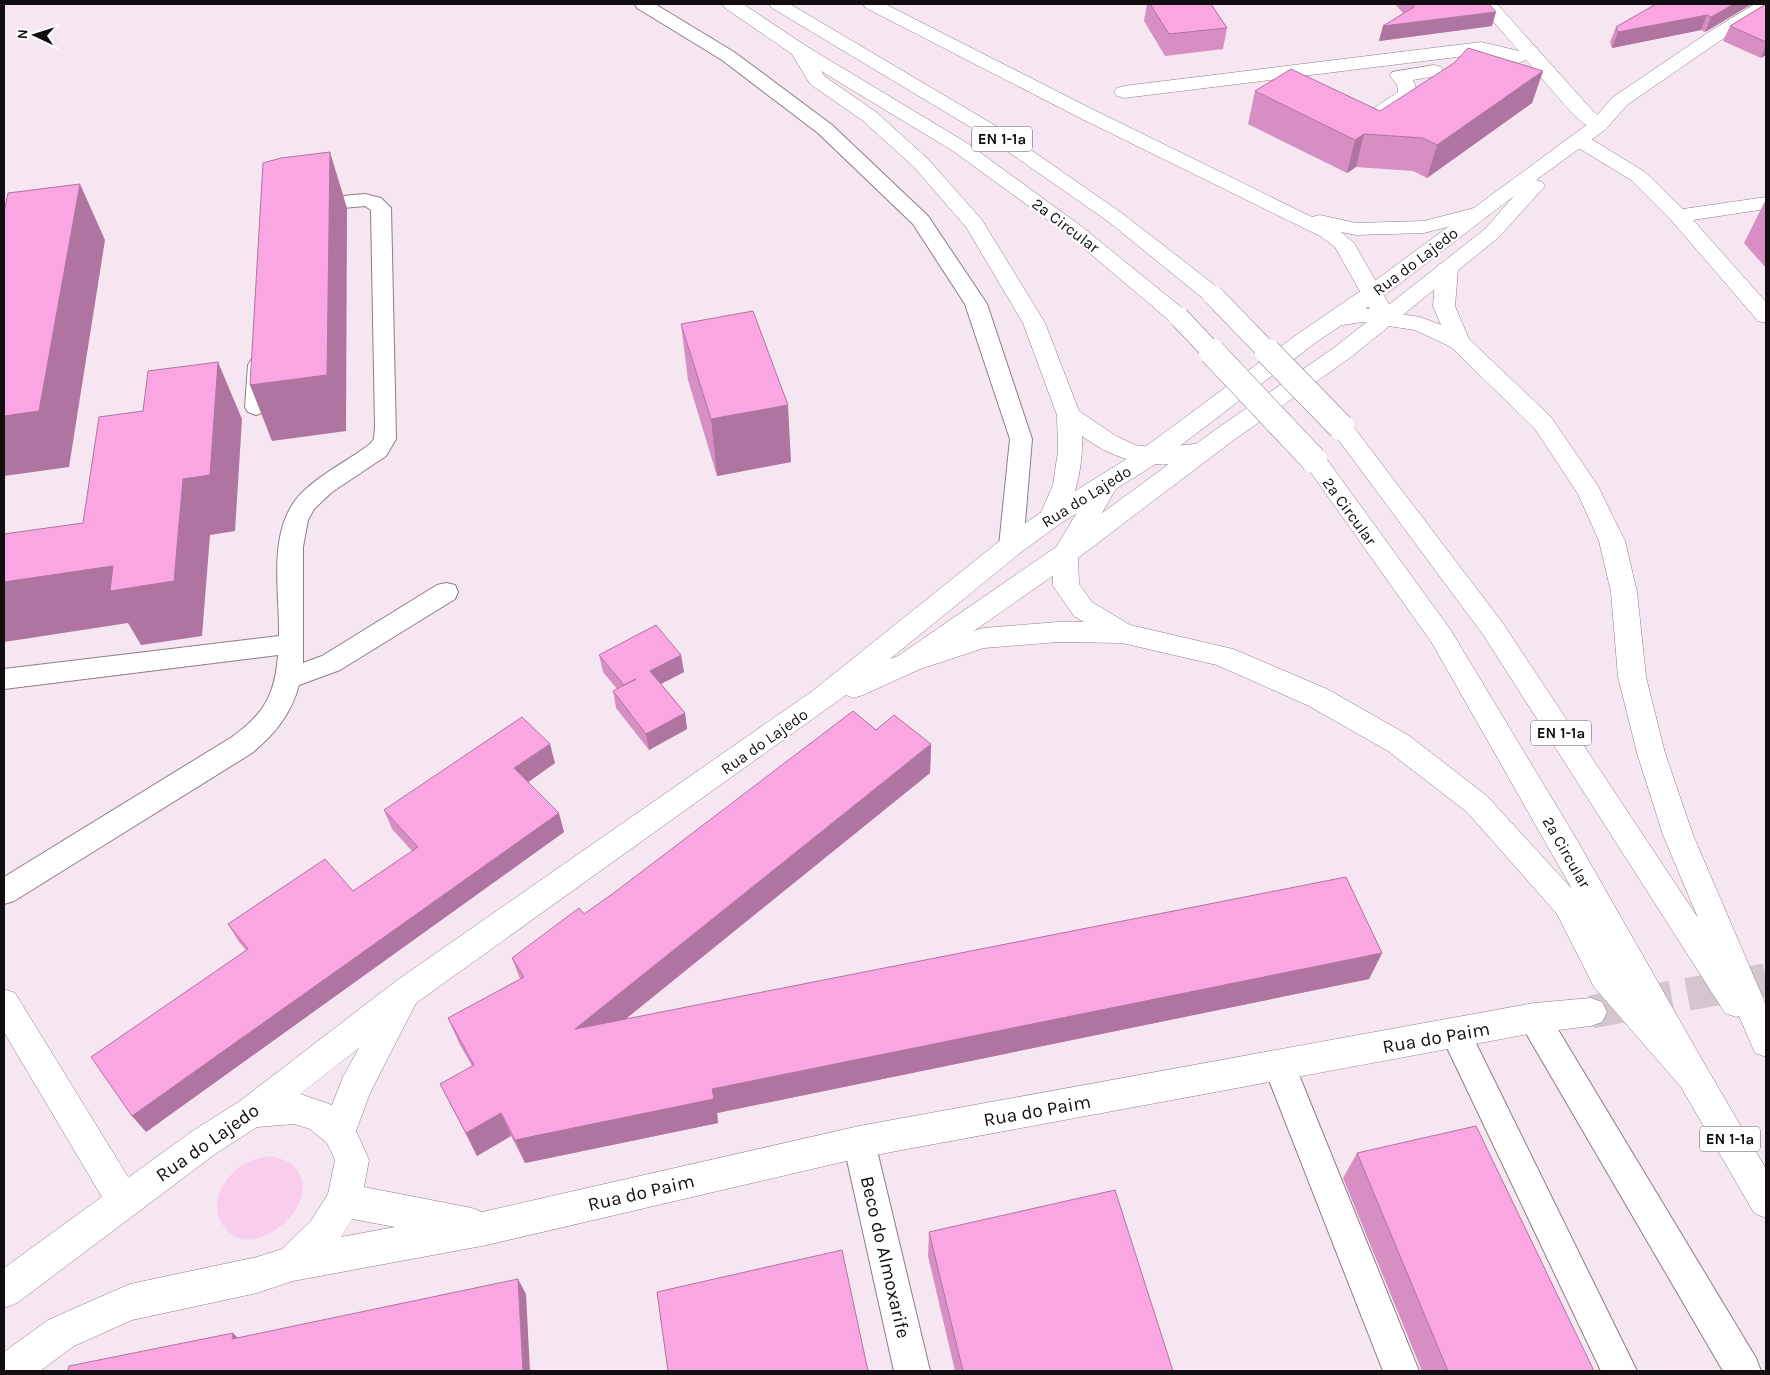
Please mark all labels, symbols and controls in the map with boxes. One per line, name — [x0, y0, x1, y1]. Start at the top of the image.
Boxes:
north arrow — [10, 10, 60, 60]
text: N — [14, 29, 31, 40]
road number: EN 1-1ª — [972, 126, 1032, 152]
street label: 2ª Circular — [1028, 194, 1103, 257]
street label: Rua do Lajedo — [1369, 223, 1462, 300]
street label: Rua do Lajedo — [1038, 461, 1134, 531]
street label: 2ª Circular — [1319, 474, 1381, 549]
street label: Rua do Lajedo — [717, 704, 811, 778]
road number: EN 1-1ª — [1531, 720, 1591, 746]
street label: 2ª Circular — [1539, 813, 1595, 892]
street label: Rua do Paim — [1381, 1018, 1492, 1058]
street label: Rua do Paim — [982, 1091, 1093, 1131]
street label: Rua do Lajedo — [152, 1099, 263, 1187]
road number: EN 1-1ª — [1700, 1126, 1760, 1152]
street label: Rua do Paim — [586, 1170, 697, 1216]
street label: Beco do Almoxarife — [856, 1174, 914, 1340]

